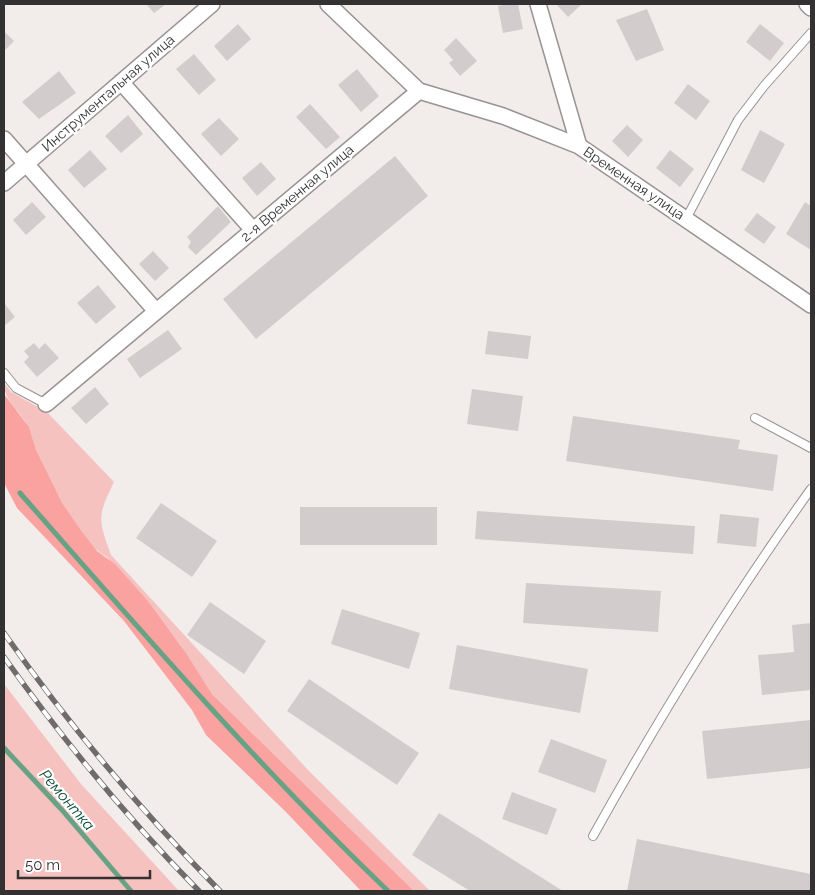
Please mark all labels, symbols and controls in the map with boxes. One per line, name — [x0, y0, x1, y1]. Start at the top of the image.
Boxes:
street label: Инструментальная улица — [39, 31, 177, 155]
street label: 2-я Временная улица — [237, 141, 357, 245]
street label: Временная улица — [581, 143, 687, 223]
water label: Ремонтка — [36, 766, 98, 834]
scale bar — [18, 848, 150, 880]
text: 50 m — [25, 856, 60, 874]

